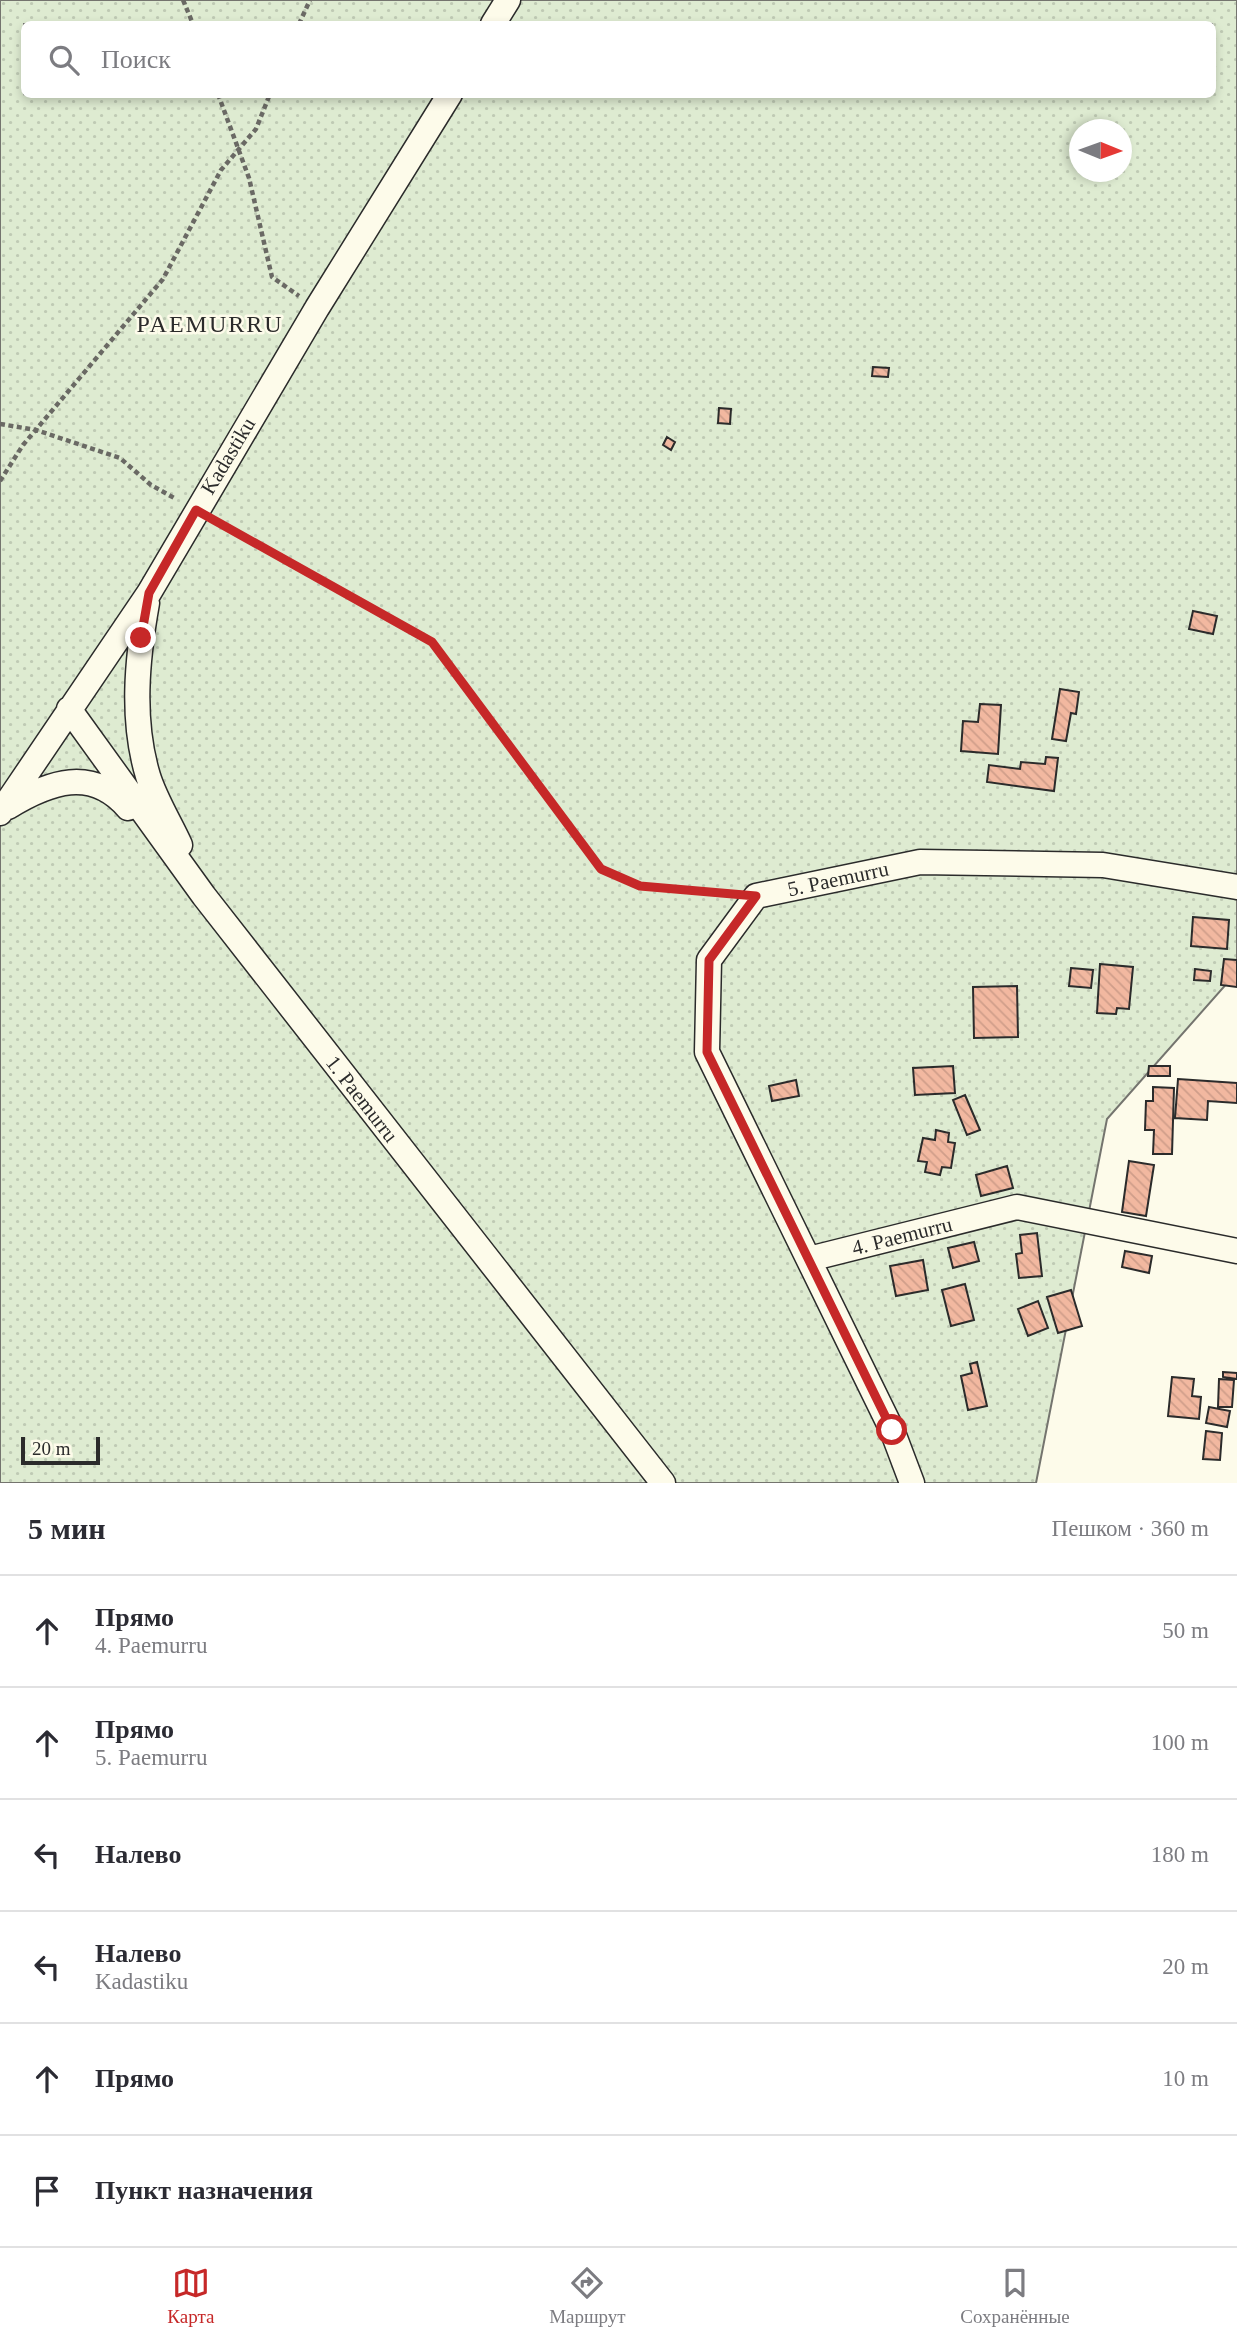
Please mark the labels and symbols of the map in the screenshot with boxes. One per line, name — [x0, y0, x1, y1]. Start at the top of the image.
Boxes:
north arrow — [1069, 119, 1132, 182]
district label: PAEMURRU — [136, 311, 284, 337]
street label: Kadastiku — [196, 413, 260, 499]
route end — [125, 622, 156, 653]
street label: 5. Paemurru — [785, 856, 891, 901]
street label: 1. Paemurru — [321, 1051, 403, 1147]
street label: 4. Paemurru — [849, 1212, 955, 1260]
route start — [876, 1414, 907, 1445]
scale bar — [21, 1434, 100, 1466]

